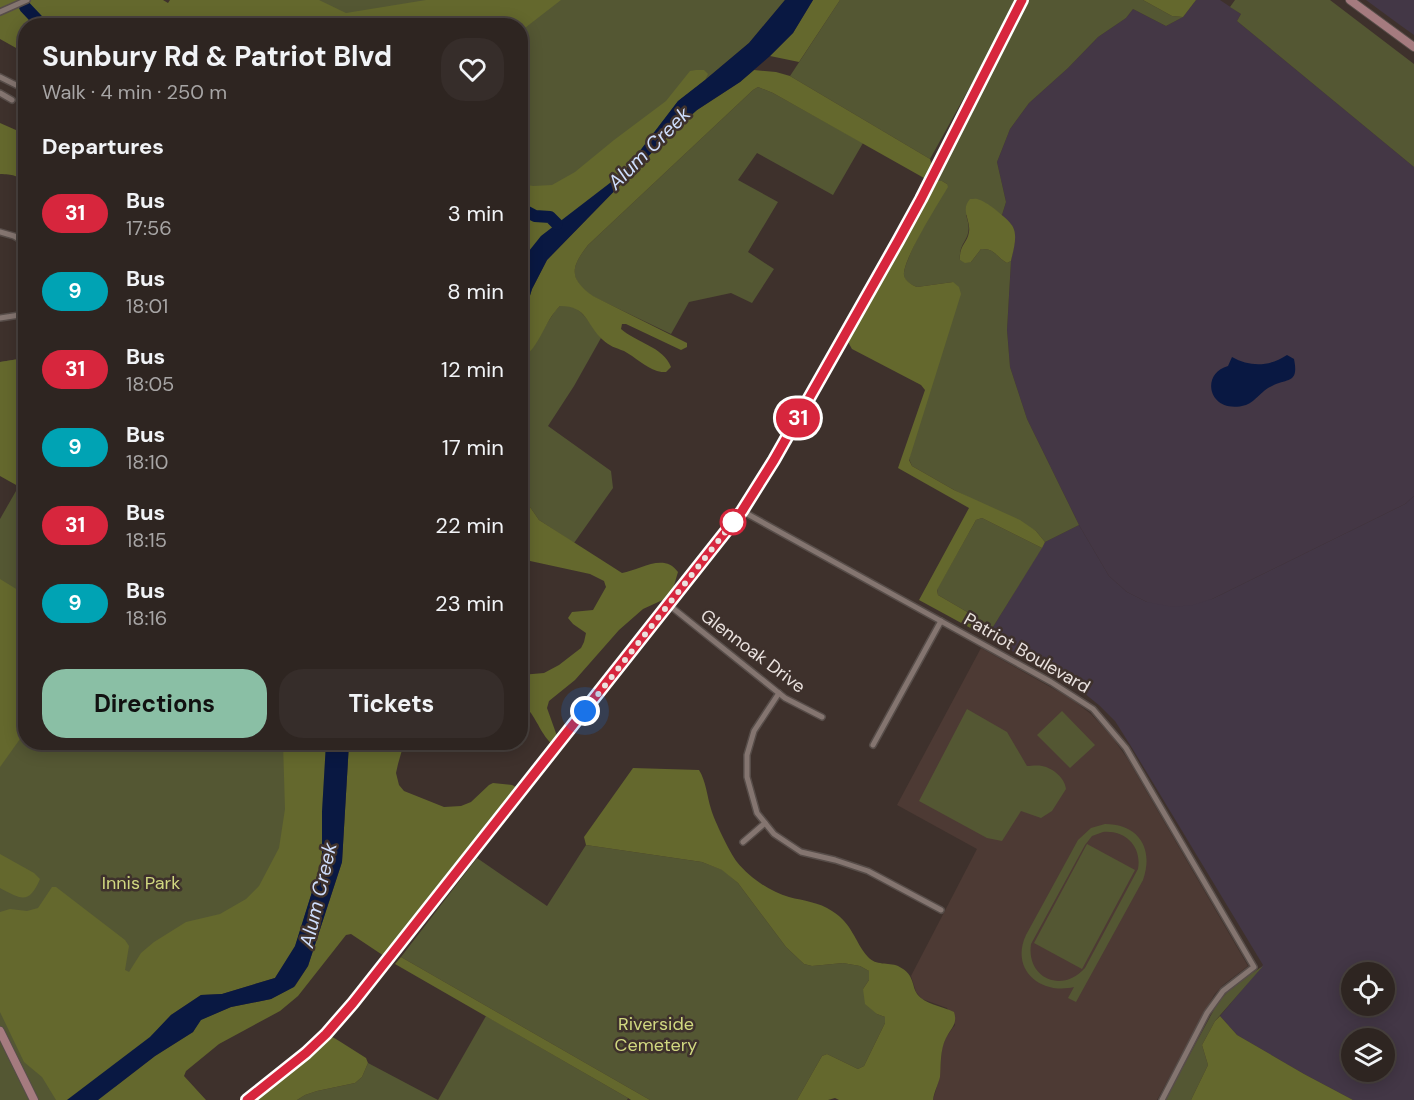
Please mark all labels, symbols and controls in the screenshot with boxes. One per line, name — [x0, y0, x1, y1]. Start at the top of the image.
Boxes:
text: Sunbury Rd & Patriot Blvd — [42, 38, 392, 75]
button: heart — [441, 38, 504, 101]
text: Walk · 4 min · 250 m — [42, 79, 227, 105]
water label: Alum Creek — [601, 100, 697, 196]
text: Departures — [42, 132, 164, 161]
text: Bus — [126, 186, 165, 215]
text: 31 — [65, 199, 85, 227]
text: 3 min — [448, 199, 504, 228]
text: 17:56 — [126, 215, 172, 241]
text: Bus — [126, 264, 165, 293]
text: 9 — [68, 277, 82, 305]
text: 8 min — [447, 277, 504, 306]
text: 18:01 — [126, 293, 168, 319]
text: Bus — [126, 342, 165, 371]
text: 31 — [65, 355, 85, 383]
text: 12 min — [441, 355, 504, 384]
text: 18:05 — [126, 371, 174, 397]
line badge: 31 — [771, 398, 825, 438]
text: 31 — [788, 404, 808, 432]
text: Bus — [126, 420, 165, 449]
text: 9 — [68, 433, 82, 461]
text: 17 min — [442, 433, 504, 462]
text: 18:10 — [126, 449, 168, 475]
text: Bus — [126, 498, 165, 527]
unlabelled marker — [720, 509, 746, 535]
text: 31 — [65, 511, 85, 539]
text: 22 min — [435, 511, 504, 540]
text: 18:15 — [126, 527, 167, 553]
text: Bus — [126, 576, 165, 605]
text: 9 — [68, 589, 82, 617]
text: 23 min — [435, 589, 504, 618]
street label: Glennoak Drive — [696, 604, 810, 698]
text: 18:16 — [126, 605, 167, 631]
street label: Patriot Boulevard — [960, 607, 1094, 699]
button: Directions — [42, 669, 267, 738]
button: Tickets — [279, 669, 504, 738]
your location — [570, 696, 600, 726]
water label: Alum Creek — [293, 839, 343, 951]
park label: Innis Park — [102, 871, 180, 895]
map controls — [1341, 962, 1395, 1082]
button: locate — [1341, 962, 1395, 1016]
park label: Riverside Cemetery — [615, 1012, 697, 1057]
button: layers — [1341, 1028, 1395, 1082]

